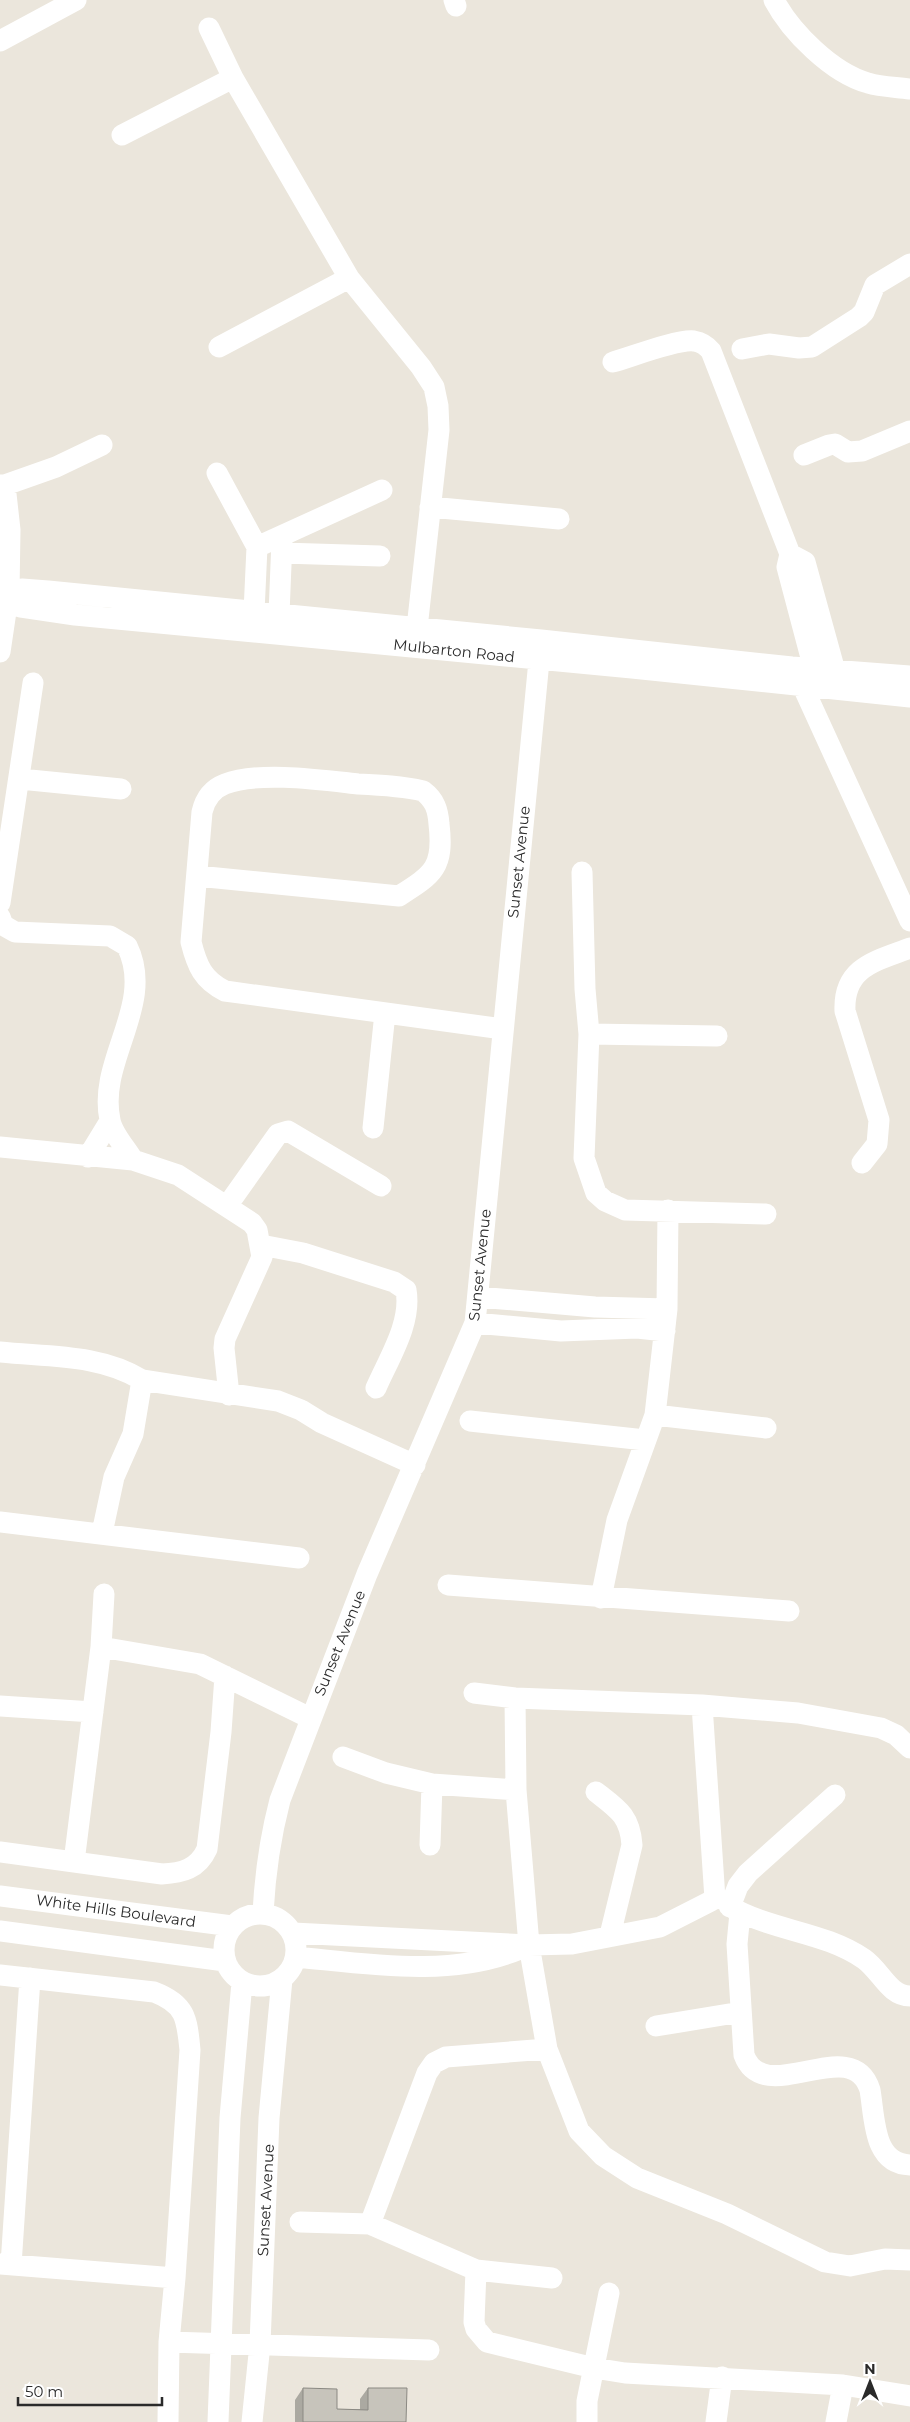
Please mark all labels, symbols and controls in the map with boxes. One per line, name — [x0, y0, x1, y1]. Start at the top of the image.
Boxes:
street label: Mulbarton Road — [392, 635, 516, 666]
street label: Sunset Avenue — [503, 805, 534, 919]
street label: Sunset Avenue — [464, 1208, 495, 1322]
street label: Sunset Avenue — [310, 1587, 369, 1699]
street label: White Hills Boulevard — [35, 1890, 197, 1931]
street label: Sunset Avenue — [253, 2143, 278, 2257]
north arrow — [845, 2357, 895, 2407]
text: N — [864, 2360, 876, 2378]
scale bar — [18, 2374, 161, 2406]
text: 50 m — [25, 2382, 63, 2401]

